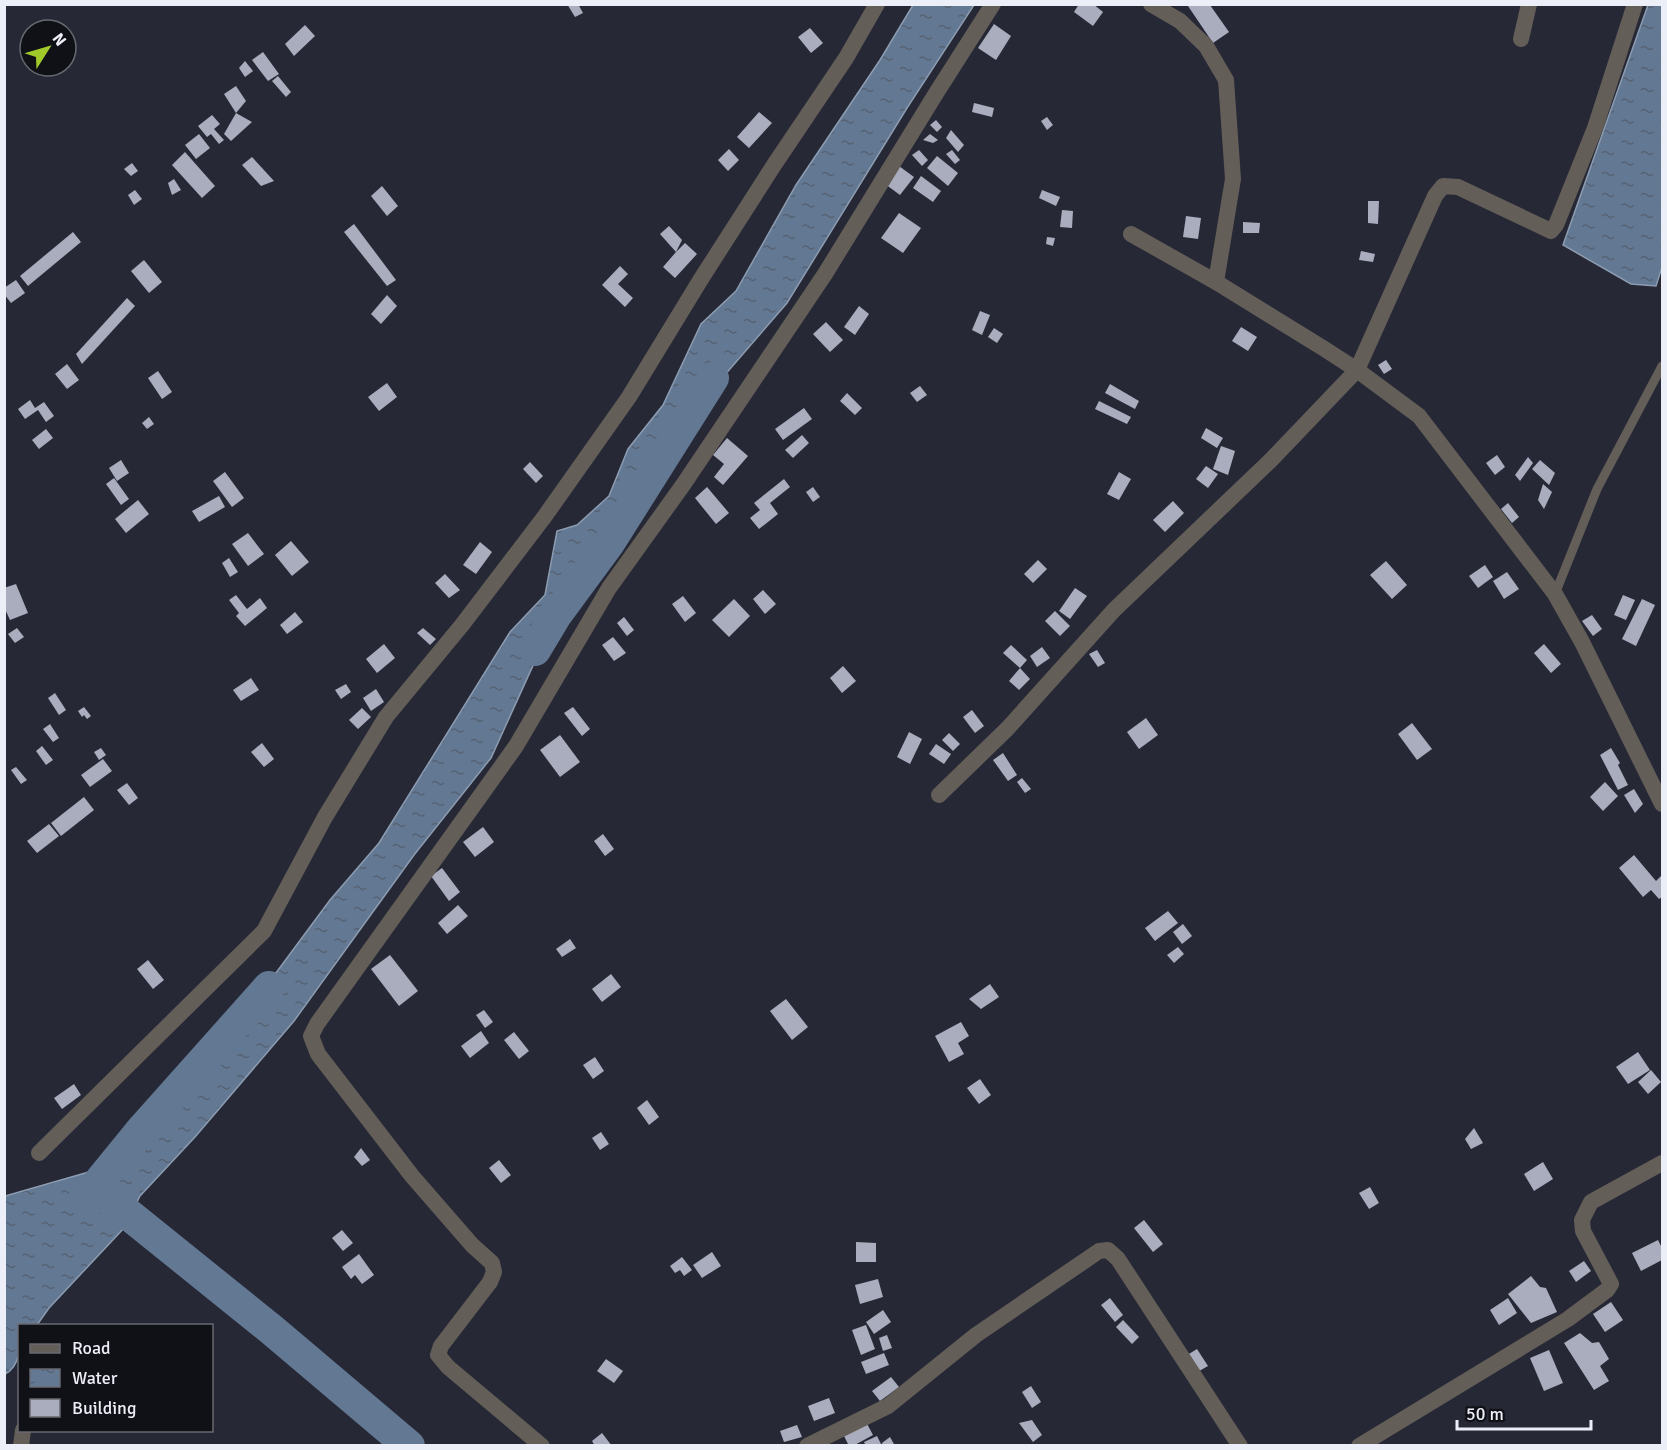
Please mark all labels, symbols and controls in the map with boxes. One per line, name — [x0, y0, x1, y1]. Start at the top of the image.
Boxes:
north arrow — [18, 18, 78, 78]
text: N — [48, 29, 71, 50]
legend — [18, 1324, 213, 1432]
text: Road — [72, 1337, 111, 1359]
text: Water — [72, 1367, 118, 1389]
scale bar — [1457, 1393, 1590, 1431]
text: Building — [72, 1397, 136, 1419]
text: 50 m — [1466, 1403, 1504, 1425]

